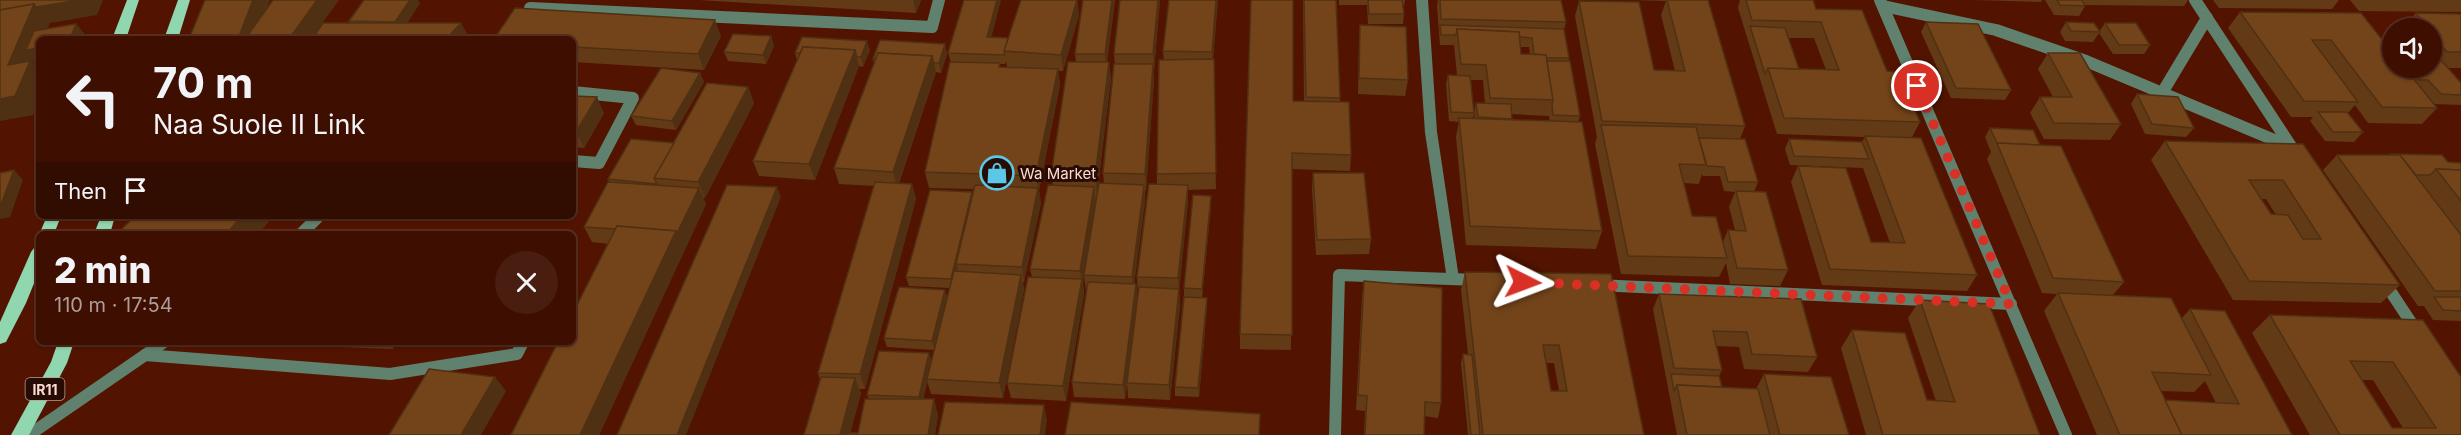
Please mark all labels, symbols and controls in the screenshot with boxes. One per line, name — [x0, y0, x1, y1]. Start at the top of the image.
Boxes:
map controls — [2382, 18, 2442, 78]
button: sound — [2382, 18, 2442, 78]
text: 70 m — [153, 57, 253, 108]
icon: left — [54, 60, 132, 138]
pin — [1891, 60, 1942, 111]
icon: arrive — [1900, 69, 1933, 102]
text: Naa Suole II Link — [153, 108, 365, 141]
shop icon: Wa Market — [979, 155, 1015, 191]
place label: Wa Market — [1020, 164, 1096, 183]
icon: arrive — [119, 174, 152, 207]
text: Then — [54, 178, 107, 204]
text: 2 min — [54, 248, 151, 292]
position arrow — [1491, 250, 1555, 314]
button: close — [495, 251, 558, 314]
text: 110 m · 17:54 — [54, 293, 173, 317]
road number: IR11 — [26, 378, 64, 400]

